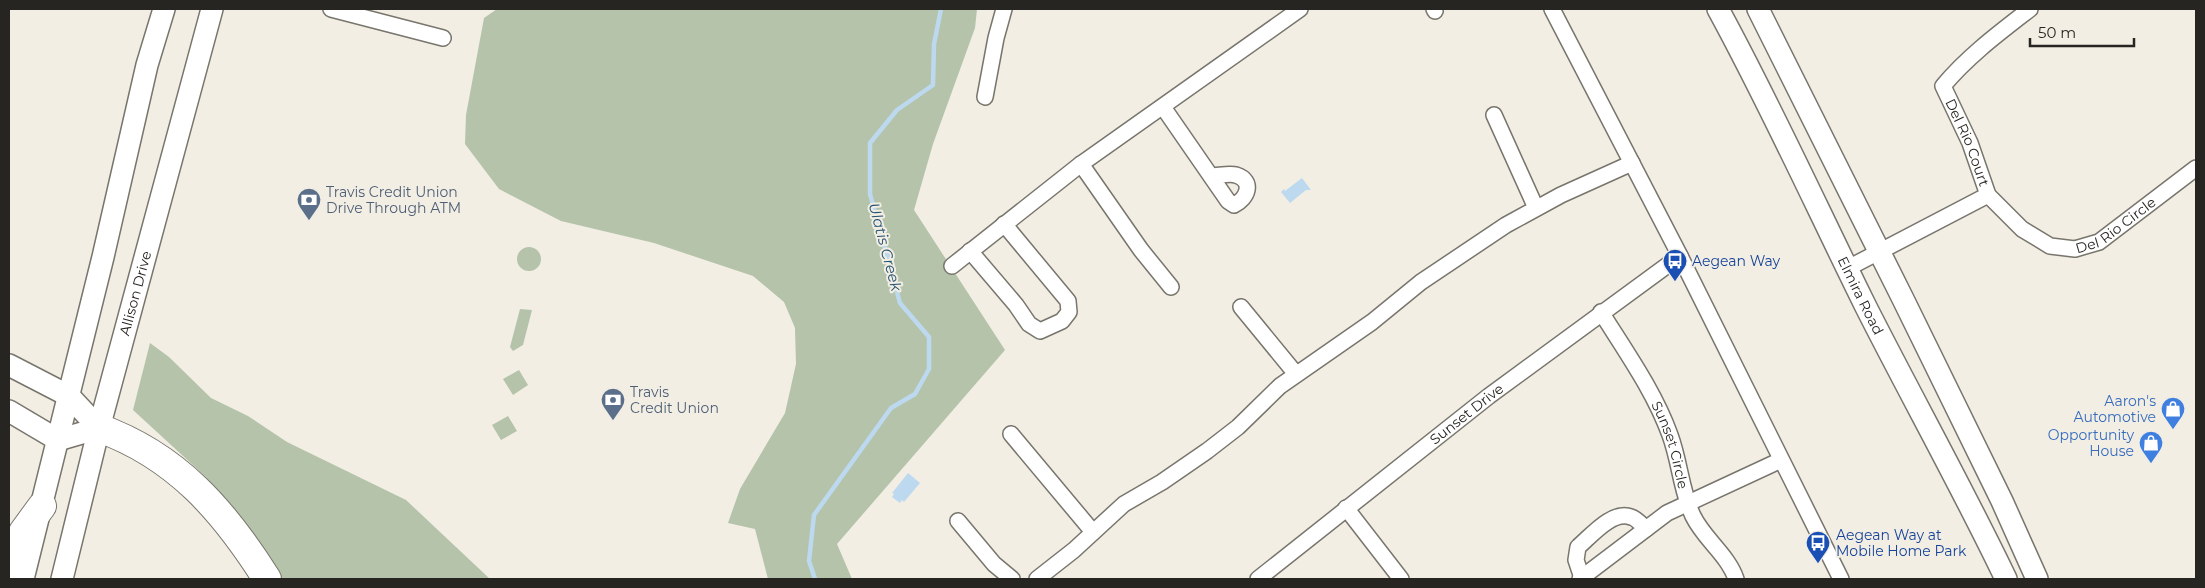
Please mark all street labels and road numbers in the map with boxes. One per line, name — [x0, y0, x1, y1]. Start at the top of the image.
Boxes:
street label: Del Rio Court — [1941, 96, 1993, 189]
street label: Del Rio Circle — [2073, 193, 2159, 257]
street label: Allison Drive — [115, 249, 155, 338]
street label: Elmira Road — [1834, 253, 1888, 338]
street label: Sunset Drive — [1426, 379, 1507, 448]
street label: Sunset Circle — [1648, 398, 1692, 491]

